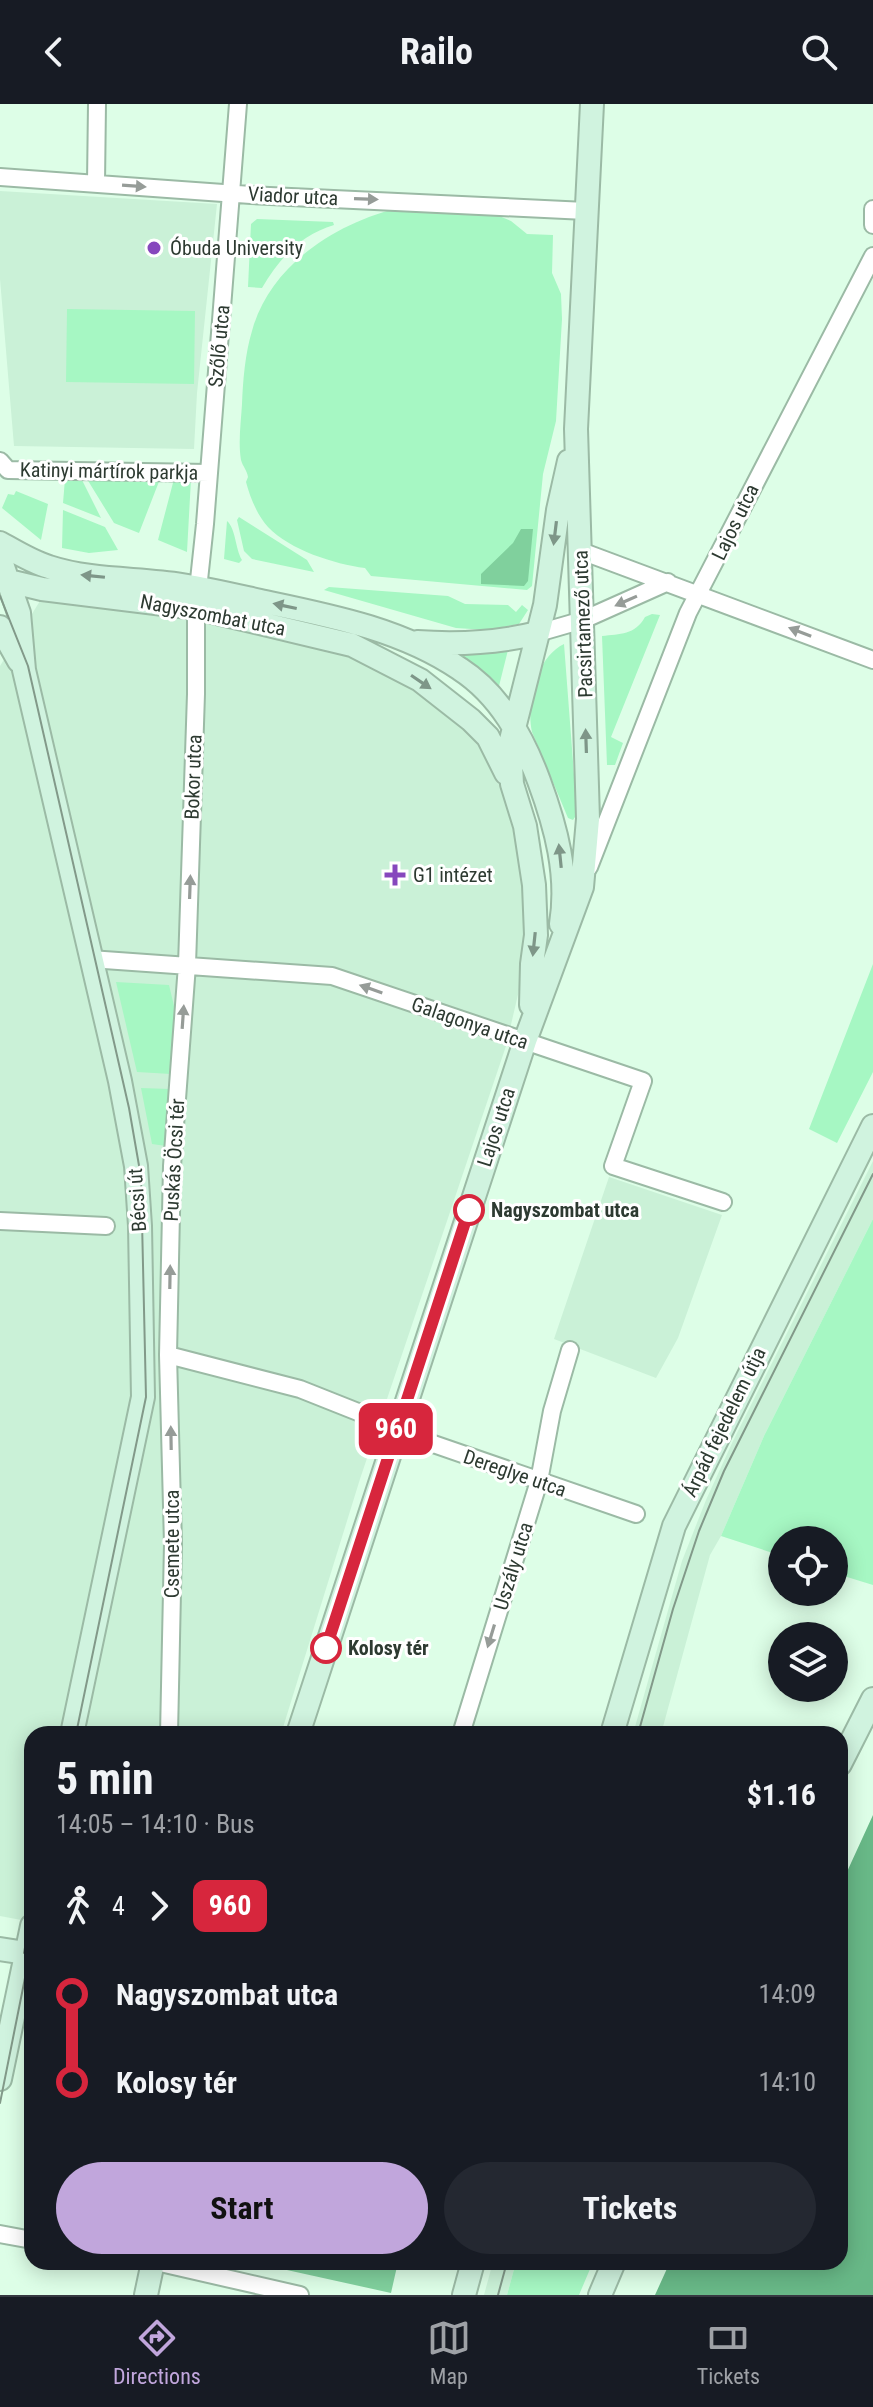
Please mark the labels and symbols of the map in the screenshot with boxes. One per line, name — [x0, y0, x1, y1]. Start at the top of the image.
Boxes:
one-way arrow — [122, 180, 147, 193]
street label: Viador utca — [247, 182, 339, 210]
one-way arrow — [354, 193, 379, 206]
place label: Óbuda University — [170, 236, 303, 260]
marker: Óbuda University — [145, 239, 163, 257]
street label: Szőlő utca — [203, 304, 235, 388]
street label: Katinyi mártírok parkja — [20, 457, 198, 485]
street label: Lajos utca — [706, 480, 764, 564]
one-way arrow — [548, 521, 561, 546]
street label: Pacsirtamező utca — [568, 550, 598, 698]
one-way arrow — [80, 569, 105, 582]
street label: Nagyszombat utca — [138, 589, 288, 641]
one-way arrow — [614, 594, 638, 608]
one-way arrow — [272, 599, 297, 612]
one-way arrow — [788, 625, 812, 638]
one-way arrow — [411, 674, 432, 689]
one-way arrow — [579, 728, 592, 753]
street label: Bokor utca — [180, 734, 206, 820]
one-way arrow — [553, 843, 566, 868]
place label: G1 intézet — [413, 863, 493, 887]
marker: G1 intézet — [384, 864, 406, 886]
one-way arrow — [184, 874, 196, 899]
one-way arrow — [528, 932, 541, 957]
one-way arrow — [359, 983, 383, 995]
street label: Galagonya utca — [408, 992, 532, 1054]
one-way arrow — [177, 1004, 190, 1029]
street label: Lajos utca — [472, 1084, 520, 1170]
street label: Puskás Öcsi tér — [159, 1098, 189, 1222]
street label: Bécsi út — [123, 1167, 151, 1232]
marker: Nagyszombat utca — [454, 1195, 484, 1225]
place label: Nagyszombat utca — [491, 1198, 639, 1222]
one-way arrow — [164, 1264, 176, 1289]
street label: Árpád fejedelem útja — [677, 1343, 771, 1501]
line badge: 960 — [350, 1403, 442, 1455]
one-way arrow — [164, 1425, 177, 1450]
street label: Dereglye utca — [460, 1444, 570, 1502]
street label: Csemete utca — [160, 1490, 184, 1598]
street label: Uszály utca — [488, 1519, 538, 1613]
one-way arrow — [484, 1625, 497, 1649]
marker: Kolosy tér — [311, 1633, 341, 1663]
place label: Kolosy tér — [348, 1636, 429, 1660]

